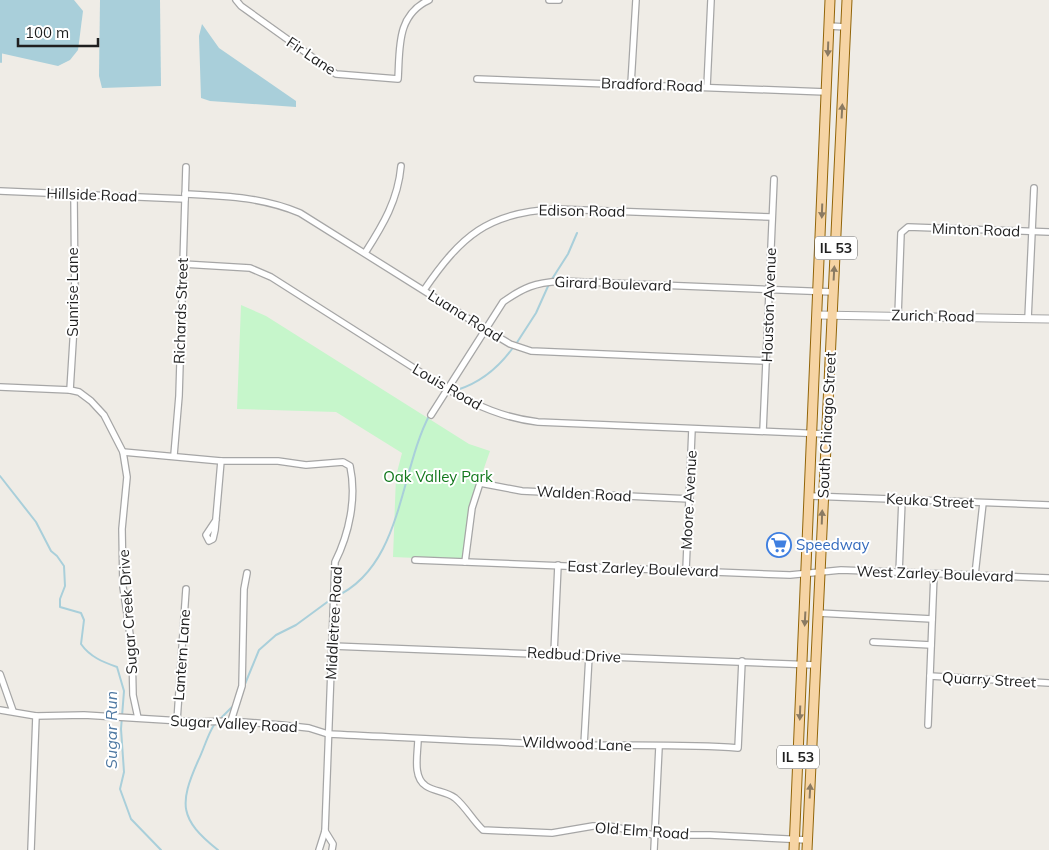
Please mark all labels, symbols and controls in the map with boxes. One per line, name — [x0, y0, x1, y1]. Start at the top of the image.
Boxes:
scale bar — [18, 15, 98, 47]
text: 100 m — [25, 23, 69, 42]
street label: Fir Lane — [283, 32, 340, 79]
one-way arrow — [824, 41, 832, 57]
street label: Bradford Road — [601, 73, 703, 96]
one-way arrow — [838, 102, 846, 118]
street label: Hillside Road — [46, 183, 138, 206]
street label: Edison Road — [538, 200, 626, 221]
one-way arrow — [818, 203, 826, 219]
street label: Minton Road — [931, 218, 1021, 241]
road number: IL 53 — [815, 237, 857, 260]
street label: Sunrise Lane — [63, 247, 82, 337]
street label: Houston Avenue — [757, 247, 780, 363]
street label: Richards Street — [169, 258, 192, 364]
one-way arrow — [831, 265, 839, 281]
street label: Girard Boulevard — [554, 272, 672, 295]
street label: Luana Road — [425, 285, 506, 346]
street label: Zurich Road — [891, 305, 975, 326]
street label: South Chicago Street — [813, 351, 840, 499]
street label: Louis Road — [409, 359, 485, 414]
street label: Moore Avenue — [676, 450, 701, 550]
park label: Oak Valley Park — [383, 467, 493, 486]
street label: Walden Road — [536, 482, 632, 505]
street label: Keuka Street — [885, 489, 975, 512]
one-way arrow — [819, 509, 827, 525]
supermarket icon: Speedway — [766, 532, 792, 558]
place label: Speedway — [796, 535, 869, 554]
street label: Sugar Creek Drive — [114, 549, 141, 675]
street label: East Zarley Boulevard — [567, 556, 719, 581]
street label: West Zarley Boulevard — [856, 561, 1014, 586]
street label: Middletree Road — [321, 566, 346, 680]
street label: Lantern Lane — [169, 609, 194, 701]
one-way arrow — [800, 611, 808, 627]
street label: Redbud Drive — [526, 643, 622, 666]
street label: Quarry Street — [942, 668, 1036, 691]
water label: Sugar Run — [101, 691, 121, 769]
one-way arrow — [796, 705, 804, 721]
street label: Sugar Valley Road — [170, 711, 298, 736]
street label: Wildwood Lane — [522, 732, 632, 755]
road number: IL 53 — [777, 746, 819, 769]
one-way arrow — [806, 783, 814, 799]
street label: Old Elm Road — [594, 818, 690, 843]

